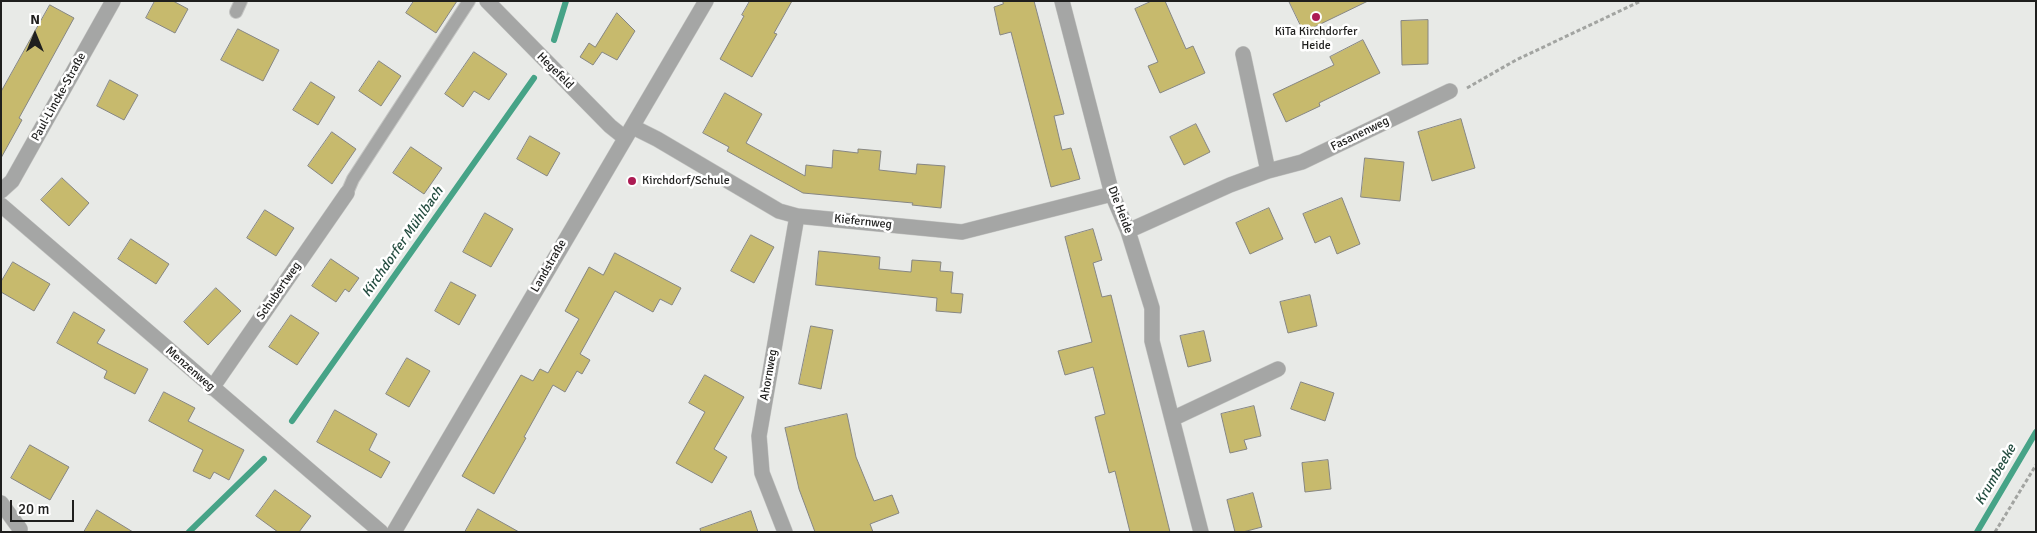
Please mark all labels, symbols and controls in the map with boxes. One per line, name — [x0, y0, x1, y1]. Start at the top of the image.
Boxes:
north arrow — [10, 10, 60, 60]
text: N — [30, 11, 40, 28]
marker: KiTa Kirchdorfer Heide — [1310, 11, 1322, 23]
place label: KiTa Kirchdorfer Heide — [1275, 25, 1357, 53]
street label: Paul-Lincke-Straße — [29, 50, 89, 144]
street label: Hegefeld — [534, 50, 576, 92]
street label: Fasanenweg — [1329, 114, 1391, 154]
place label: Kirchdorf/Schule — [642, 174, 730, 188]
marker: Kirchdorf/Schule — [626, 175, 638, 187]
water label: Kirchdorfer Mühlbach — [359, 184, 447, 300]
street label: Die Heide — [1104, 184, 1136, 236]
street label: Kiefernweg — [833, 212, 893, 232]
street label: Landstraße — [528, 237, 570, 295]
street label: Schubertweg — [254, 259, 304, 323]
street label: Menzenweg — [162, 344, 218, 394]
street label: Ahornweg — [757, 348, 781, 402]
water label: Krumbeeke — [1972, 442, 2020, 508]
scale bar — [12, 490, 76, 522]
text: 20 m — [18, 500, 49, 518]

